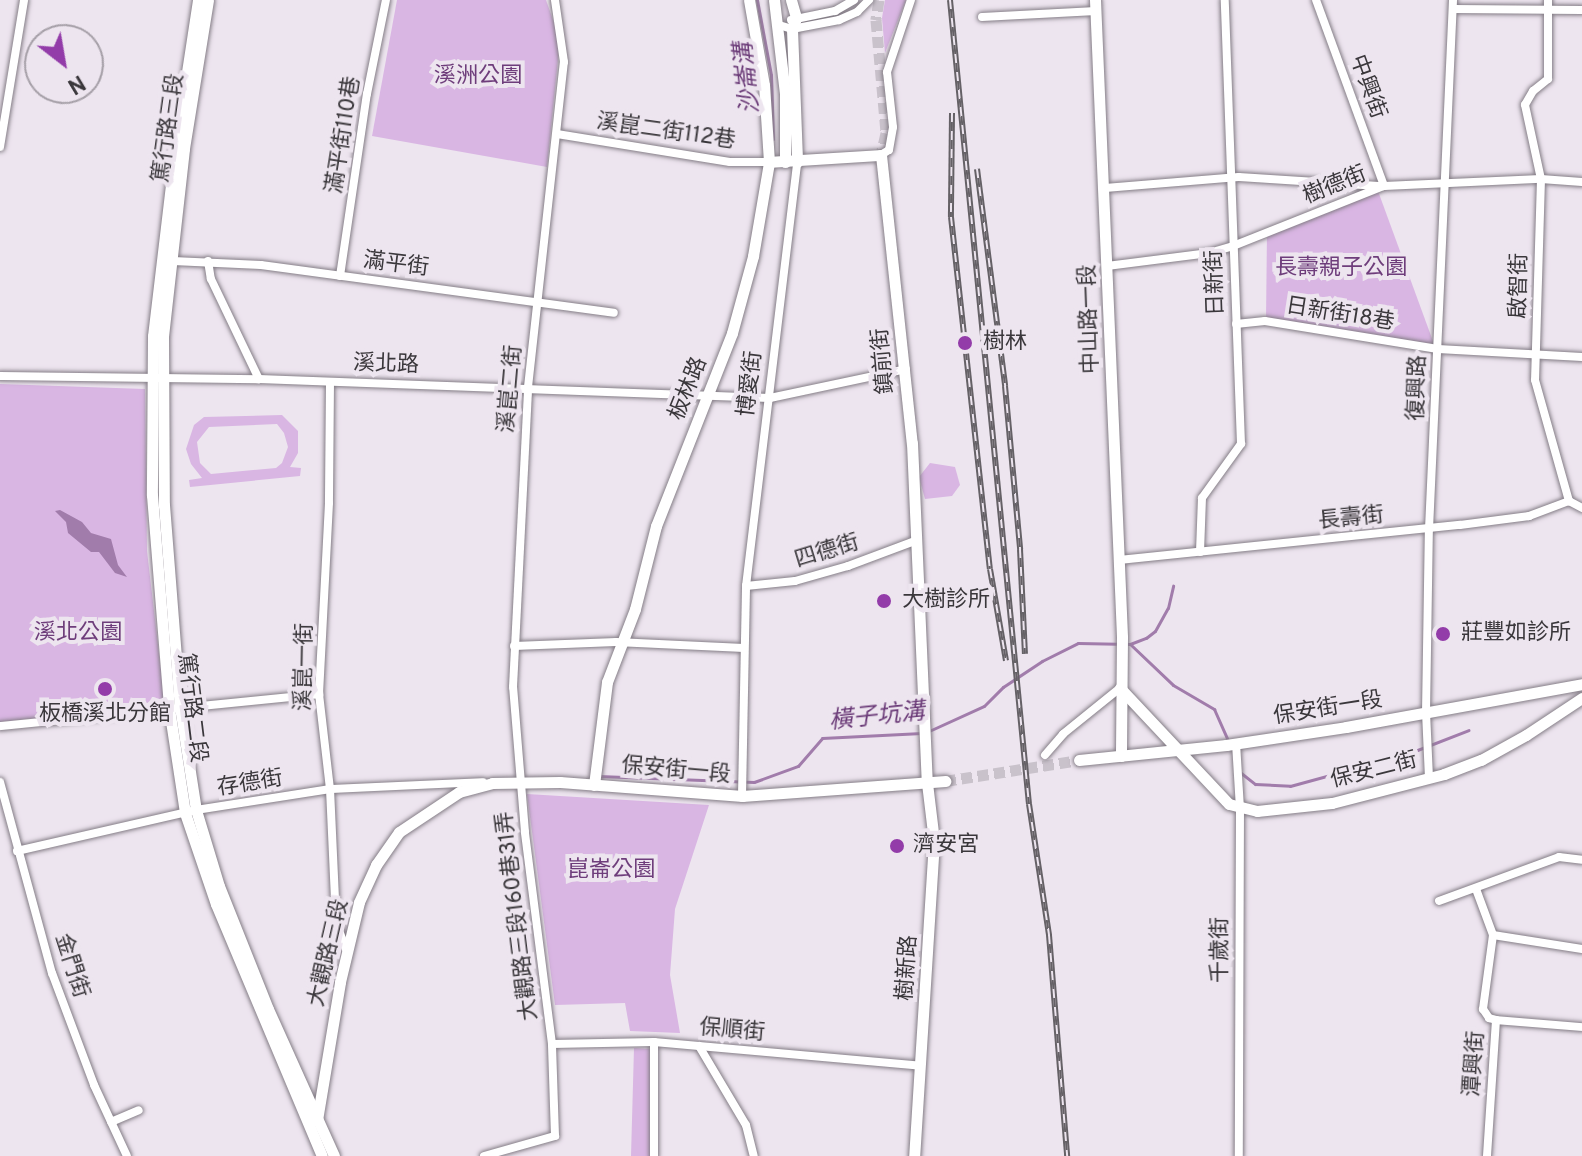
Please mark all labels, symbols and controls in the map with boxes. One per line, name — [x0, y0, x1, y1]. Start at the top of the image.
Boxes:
north arrow — [24, 24, 104, 104]
water label: 沙崙溝 — [731, 41, 767, 115]
street label: 中興街 — [1343, 51, 1391, 123]
park label: 溪洲公園 — [434, 64, 522, 90]
text: N — [62, 68, 89, 99]
street label: 篤行路三段 — [148, 72, 190, 184]
street label: 滿平街110巷 — [322, 74, 366, 196]
street label: 溪崑二街112巷 — [595, 109, 737, 155]
street label: 樹德街 — [1299, 161, 1371, 211]
street label: 滿平街 — [362, 248, 430, 282]
street label: 日新街 — [1202, 250, 1230, 316]
street label: 啟智街 — [1506, 253, 1534, 319]
park label: 長壽親子公園 — [1275, 256, 1407, 282]
street label: 中山路一段 — [1075, 264, 1105, 374]
street label: 日新街18巷 — [1284, 293, 1396, 337]
street label: 鎮前街 — [868, 327, 900, 395]
place label: 樹林 — [983, 330, 1027, 356]
marker: 樹林 — [954, 332, 976, 354]
street label: 溪崑二街 — [494, 344, 528, 434]
street label: 博愛街 — [734, 350, 768, 418]
street label: 溪北路 — [353, 351, 419, 379]
street label: 板林路 — [664, 353, 714, 425]
street label: 復興路 — [1404, 355, 1432, 421]
street label: 長壽街 — [1317, 502, 1385, 536]
street label: 四德街 — [792, 530, 862, 574]
place label: 大樹診所 — [902, 588, 990, 614]
marker: 大樹診所 — [873, 590, 895, 612]
park label: 溪北公園 — [34, 621, 122, 647]
place label: 莊豐如診所 — [1461, 621, 1571, 647]
street label: 溪崑一街 — [291, 623, 319, 711]
marker: 莊豐如診所 — [1432, 623, 1454, 645]
street label: 篤行路二段 — [171, 652, 211, 764]
marker: 板橋溪北分館 — [96, 680, 114, 698]
street label: 保安街一段 — [1272, 687, 1384, 731]
water label: 橫子坑溝 — [828, 699, 926, 737]
place label: 板橋溪北分館 — [39, 702, 171, 728]
street label: 保安二街 — [1328, 748, 1420, 794]
street label: 保安街一段 — [620, 753, 732, 789]
street label: 存德街 — [215, 766, 285, 802]
street label: 大觀路三段160巷31弄 — [492, 810, 544, 1022]
place label: 濟安宮 — [913, 833, 979, 859]
marker: 濟安宮 — [888, 837, 906, 855]
park label: 崑崙公園 — [567, 858, 655, 884]
street label: 大觀路三段 — [304, 896, 354, 1010]
street label: 千歲街 — [1208, 917, 1234, 983]
street label: 金門街 — [48, 931, 94, 1001]
street label: 樹新路 — [893, 934, 923, 1002]
street label: 保順街 — [698, 1015, 766, 1047]
street label: 潭興街 — [1460, 1030, 1490, 1098]

